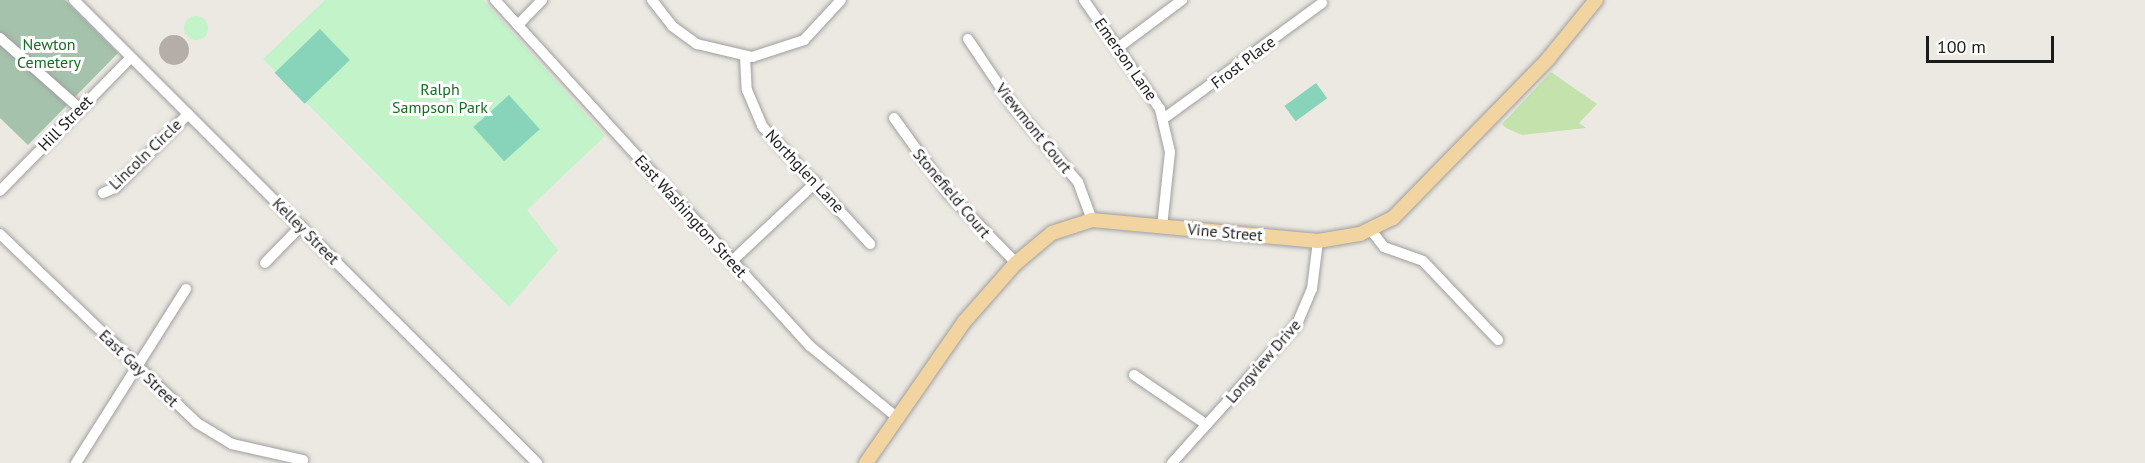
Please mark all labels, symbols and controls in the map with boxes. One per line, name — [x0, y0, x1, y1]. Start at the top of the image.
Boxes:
street label: Emerson Lane — [1091, 14, 1161, 104]
scale bar — [1929, 24, 2056, 62]
street label: Frost Place — [1207, 32, 1279, 92]
park label: Newton Cemetery — [17, 34, 81, 72]
text: 100 m — [1937, 35, 1986, 58]
park label: Ralph Sampson Park — [392, 79, 488, 117]
street label: Viewmont Court — [992, 79, 1076, 177]
street label: Hill Street — [34, 91, 96, 155]
street label: Lincoln Circle — [105, 115, 185, 193]
street label: Northglen Lane — [762, 125, 848, 217]
street label: Stonefield Court — [909, 144, 995, 242]
street label: East Washington Street — [631, 151, 751, 281]
street label: Kelley Street — [269, 194, 343, 268]
street label: Vine Street — [1187, 219, 1263, 245]
street label: Longview Drive — [1221, 315, 1305, 407]
street label: East Gay Street — [95, 325, 183, 411]

